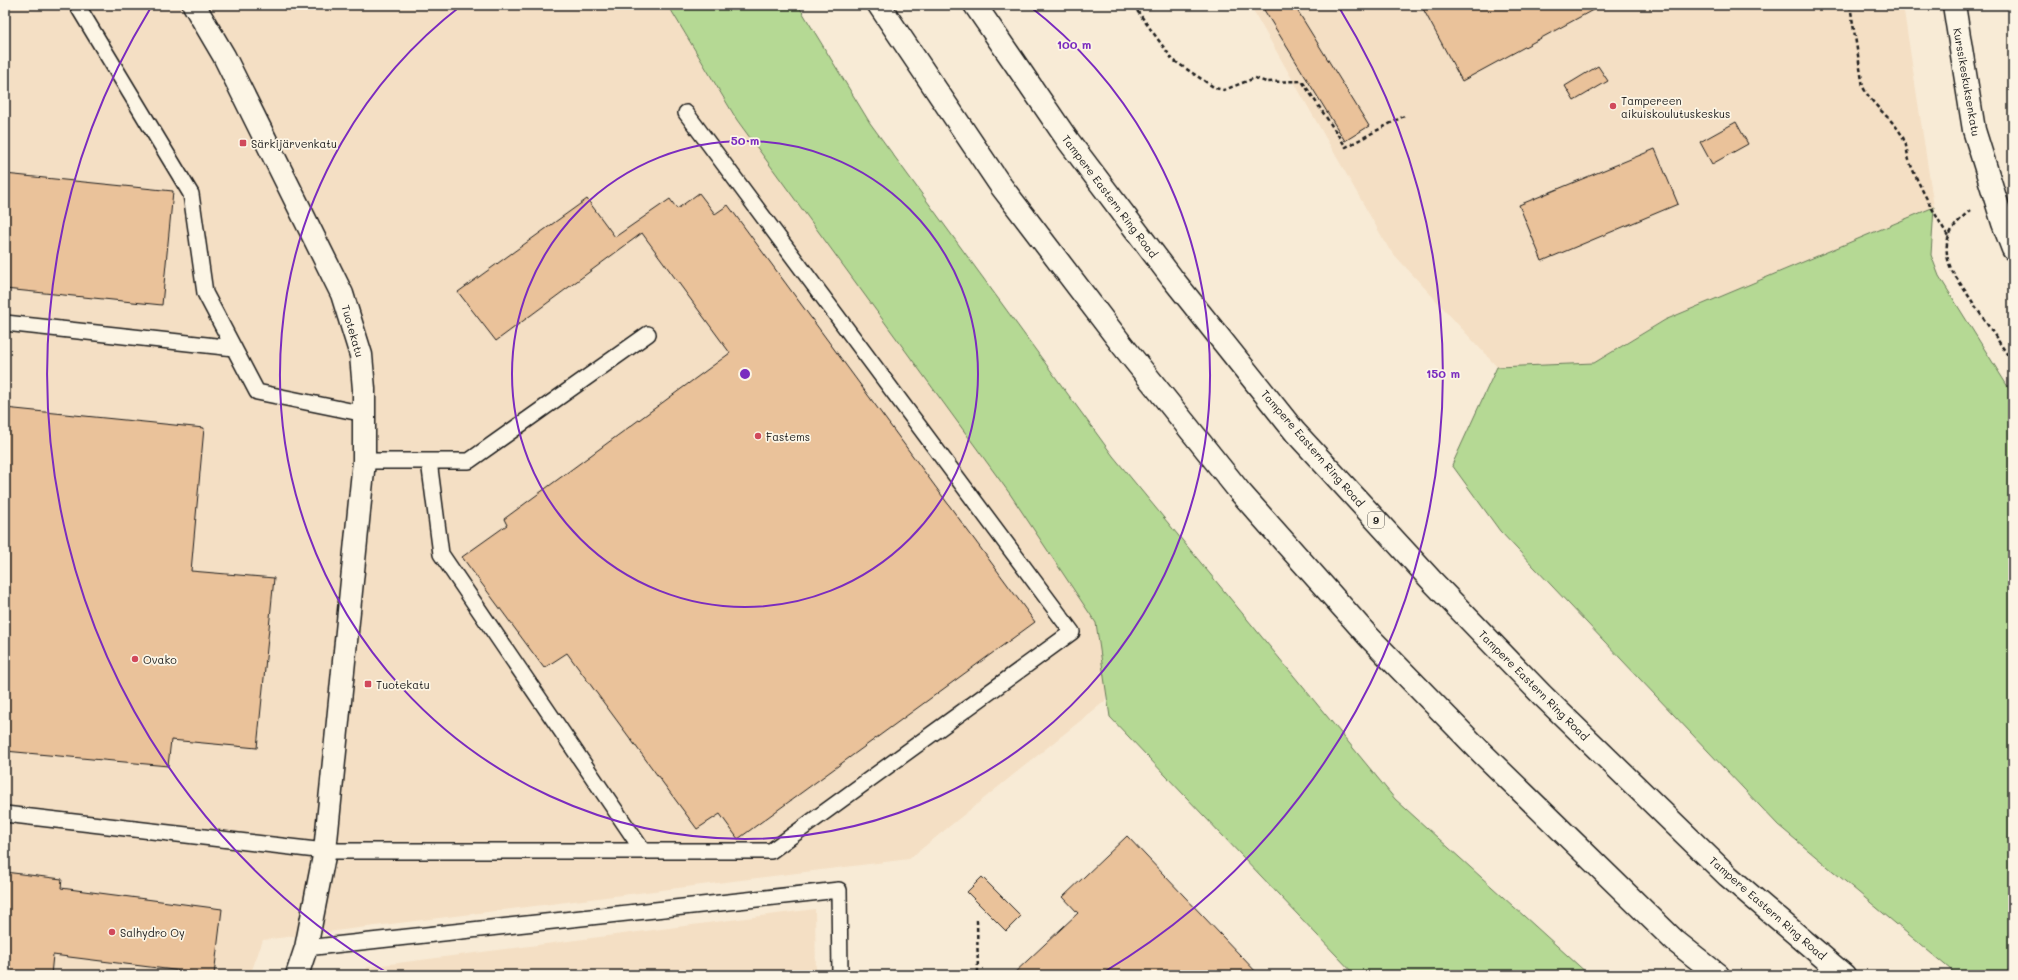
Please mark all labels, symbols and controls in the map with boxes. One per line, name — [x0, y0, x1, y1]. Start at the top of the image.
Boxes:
street label: Kurssikeskuksenkatu — [1950, 27, 1984, 137]
text: 100 m — [1057, 36, 1091, 52]
place label: Tampereen aikuiskoulutuskeskus — [1621, 93, 1730, 121]
marker: Tampereen aikuiskoulutuskeskus — [1608, 101, 1618, 111]
street label: Tampere Eastern Ring Road — [1059, 131, 1161, 261]
text: 50 m — [731, 132, 759, 148]
place label: Särkijärvenkatu — [251, 136, 337, 151]
marker: Särkijärvenkatu — [238, 138, 248, 148]
street label: Tuotekatu — [338, 303, 368, 359]
text: 150 m — [1426, 365, 1460, 381]
centre of rings — [738, 367, 752, 381]
street label: Tampere Eastern Ring Road — [1258, 386, 1368, 510]
place label: Fastems — [766, 429, 810, 444]
marker: Fastems — [753, 431, 763, 441]
road number: 9 — [1368, 512, 1384, 528]
street label: Tampere Eastern Ring Road — [1476, 627, 1592, 743]
place label: Ovako — [143, 652, 177, 667]
marker: Ovako — [130, 654, 140, 664]
place label: Tuotekatu — [376, 677, 430, 692]
marker: Tuotekatu — [363, 679, 373, 689]
street label: Tampere Eastern Ring Road — [1706, 853, 1830, 963]
place label: Salhydro Oy — [120, 925, 185, 940]
marker: Salhydro Oy — [107, 927, 117, 937]

